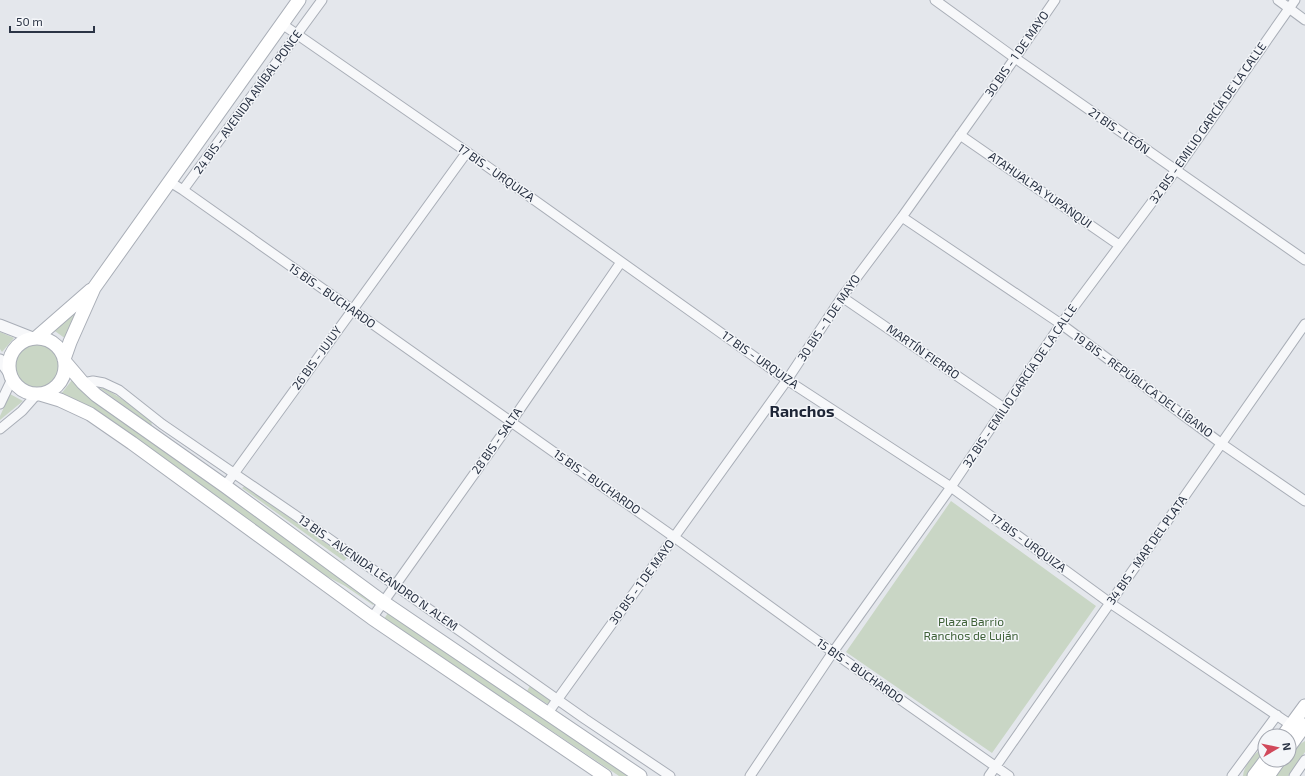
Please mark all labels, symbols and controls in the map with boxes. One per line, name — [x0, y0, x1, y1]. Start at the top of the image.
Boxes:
scale bar — [10, 8, 94, 34]
street label: 30 BIS - 1 DE MAYO — [981, 8, 1051, 99]
text: 50 m — [16, 14, 43, 28]
street label: 24 BIS - AVENIDA ANÍBAL PONCE — [190, 27, 304, 176]
street label: 32 BIS - EMILIO GARCÍA DE LA CALLE — [1146, 39, 1269, 206]
street label: 21 BIS - LEÓN — [1086, 104, 1153, 156]
street label: 17 BIS - URQUIZA — [455, 140, 538, 205]
street label: ATAHUALPA YUPANQUI — [986, 148, 1095, 231]
street label: 15 BIS - BUCHARDO — [286, 260, 379, 330]
street label: 30 BIS - 1 DE MAYO — [794, 271, 862, 363]
street label: 32 BIS - EMILIO GARCÍA DE LA CALLE — [959, 301, 1079, 470]
street label: MARTÍN FIERRO — [884, 321, 963, 381]
street label: 26 BIS - JUJUY — [289, 323, 344, 392]
street label: 17 BIS - URQUIZA — [719, 327, 802, 392]
street label: 19 BIS - REPÚBLICA DEL LÍBANO — [1071, 329, 1216, 440]
district label: Ranchos — [770, 401, 834, 420]
street label: 28 BIS - SALTA — [468, 404, 524, 476]
street label: 15 BIS - BUCHARDO — [551, 446, 644, 516]
street label: 34 BIS - MAR DEL PLATA — [1103, 492, 1189, 607]
street label: 17 BIS - URQUIZA — [987, 510, 1070, 576]
street label: 13 BIS - AVENIDA LEANDRO N. ALEM — [296, 511, 461, 633]
street label: 30 BIS - 1 DE MAYO — [606, 536, 677, 627]
park label: Plaza Barrio Ranchos de Luján — [924, 614, 1019, 643]
street label: 15 BIS - BUCHARDO — [814, 635, 907, 705]
north arrow — [1257, 728, 1297, 768]
text: N — [1280, 741, 1294, 751]

